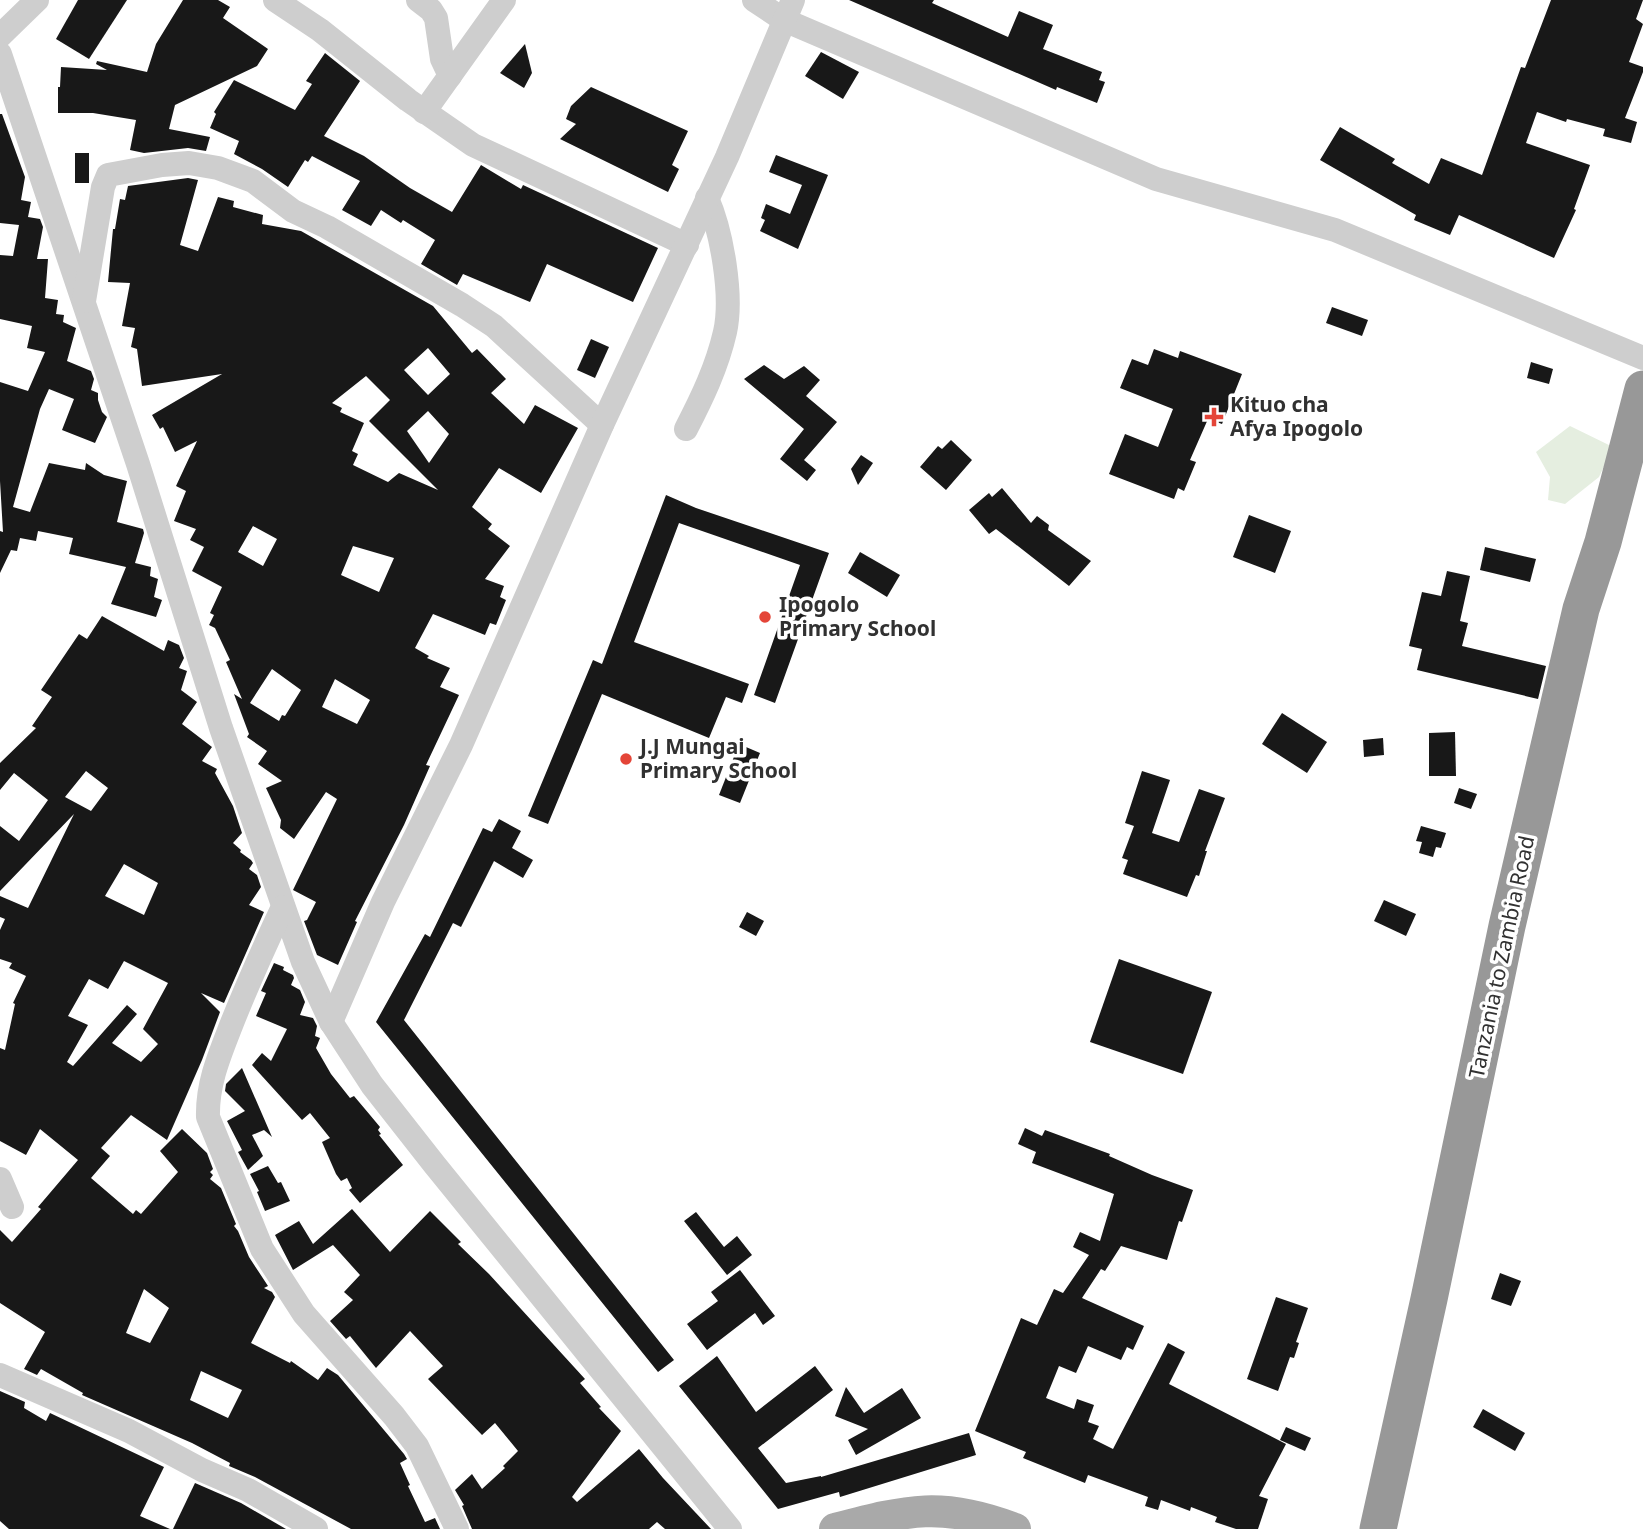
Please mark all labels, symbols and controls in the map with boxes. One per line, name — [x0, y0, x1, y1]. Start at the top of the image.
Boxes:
place label: Kituo cha Afya Ipogolo — [1230, 390, 1363, 442]
marker: Kituo cha Afya Ipogolo — [1204, 407, 1224, 427]
place label: Ipogolo Primary School — [779, 590, 936, 642]
marker: Ipogolo Primary School — [757, 609, 773, 625]
place label: J.J Mungai Primary School — [638, 732, 797, 784]
marker: J.J Mungai Primary School — [618, 751, 634, 767]
street label: Tanzania to Zambia Road — [1462, 833, 1540, 1081]

